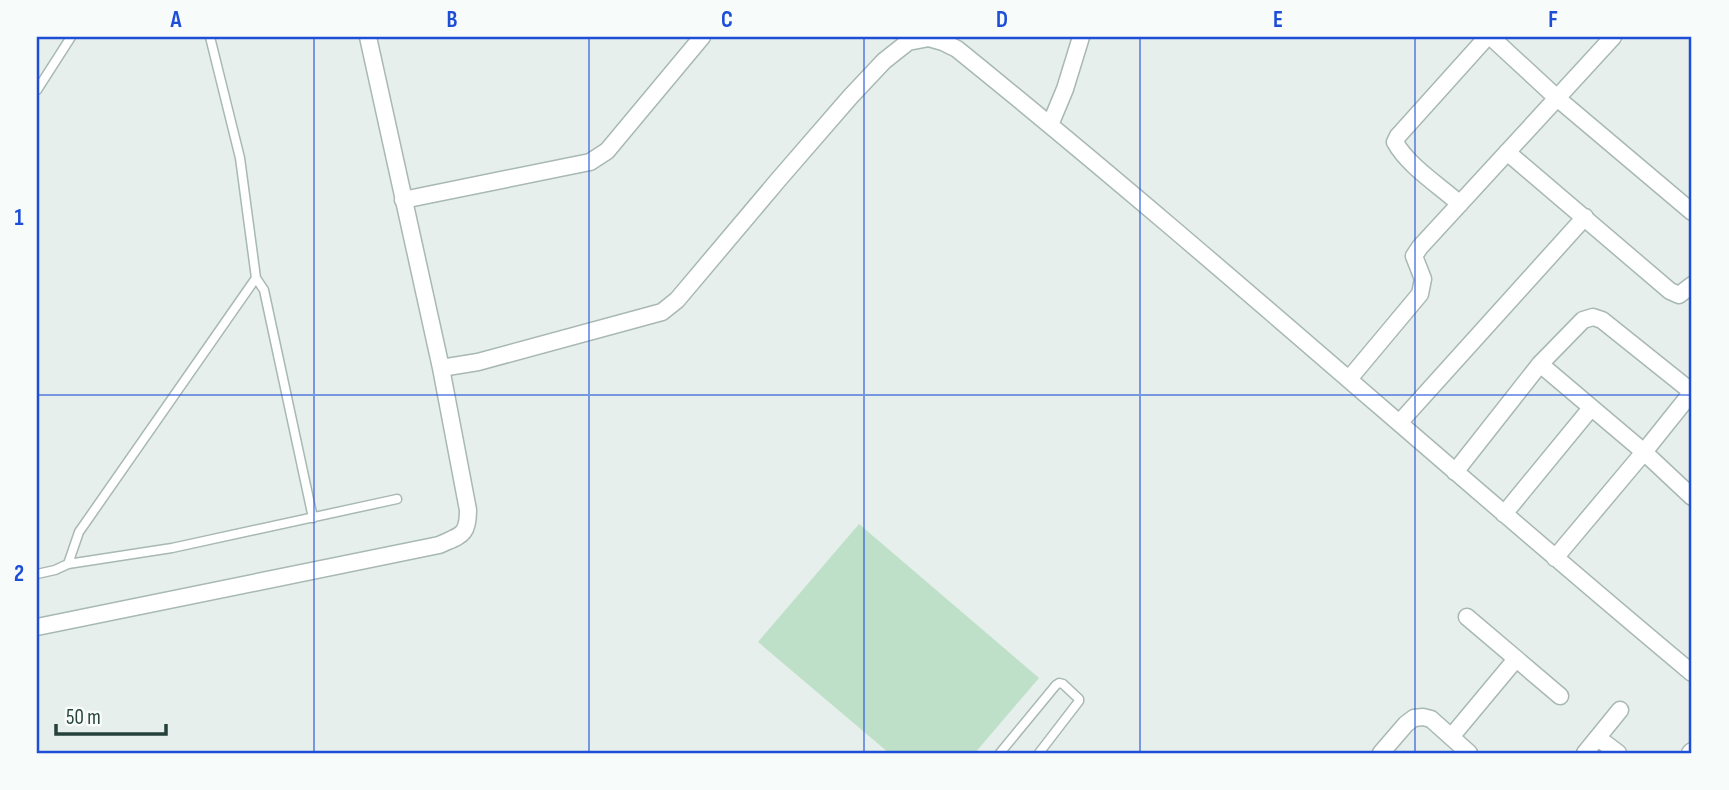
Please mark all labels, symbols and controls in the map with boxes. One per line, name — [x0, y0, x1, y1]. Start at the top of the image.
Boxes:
text: A — [170, 6, 183, 34]
text: B — [447, 6, 458, 34]
text: C — [721, 6, 733, 34]
text: D — [996, 6, 1008, 34]
text: E — [1273, 6, 1283, 34]
text: F — [1548, 6, 1558, 34]
text: 1 — [14, 204, 24, 232]
text: 2 — [14, 560, 24, 588]
scale bar — [56, 692, 166, 736]
text: 50 m — [66, 705, 101, 730]

